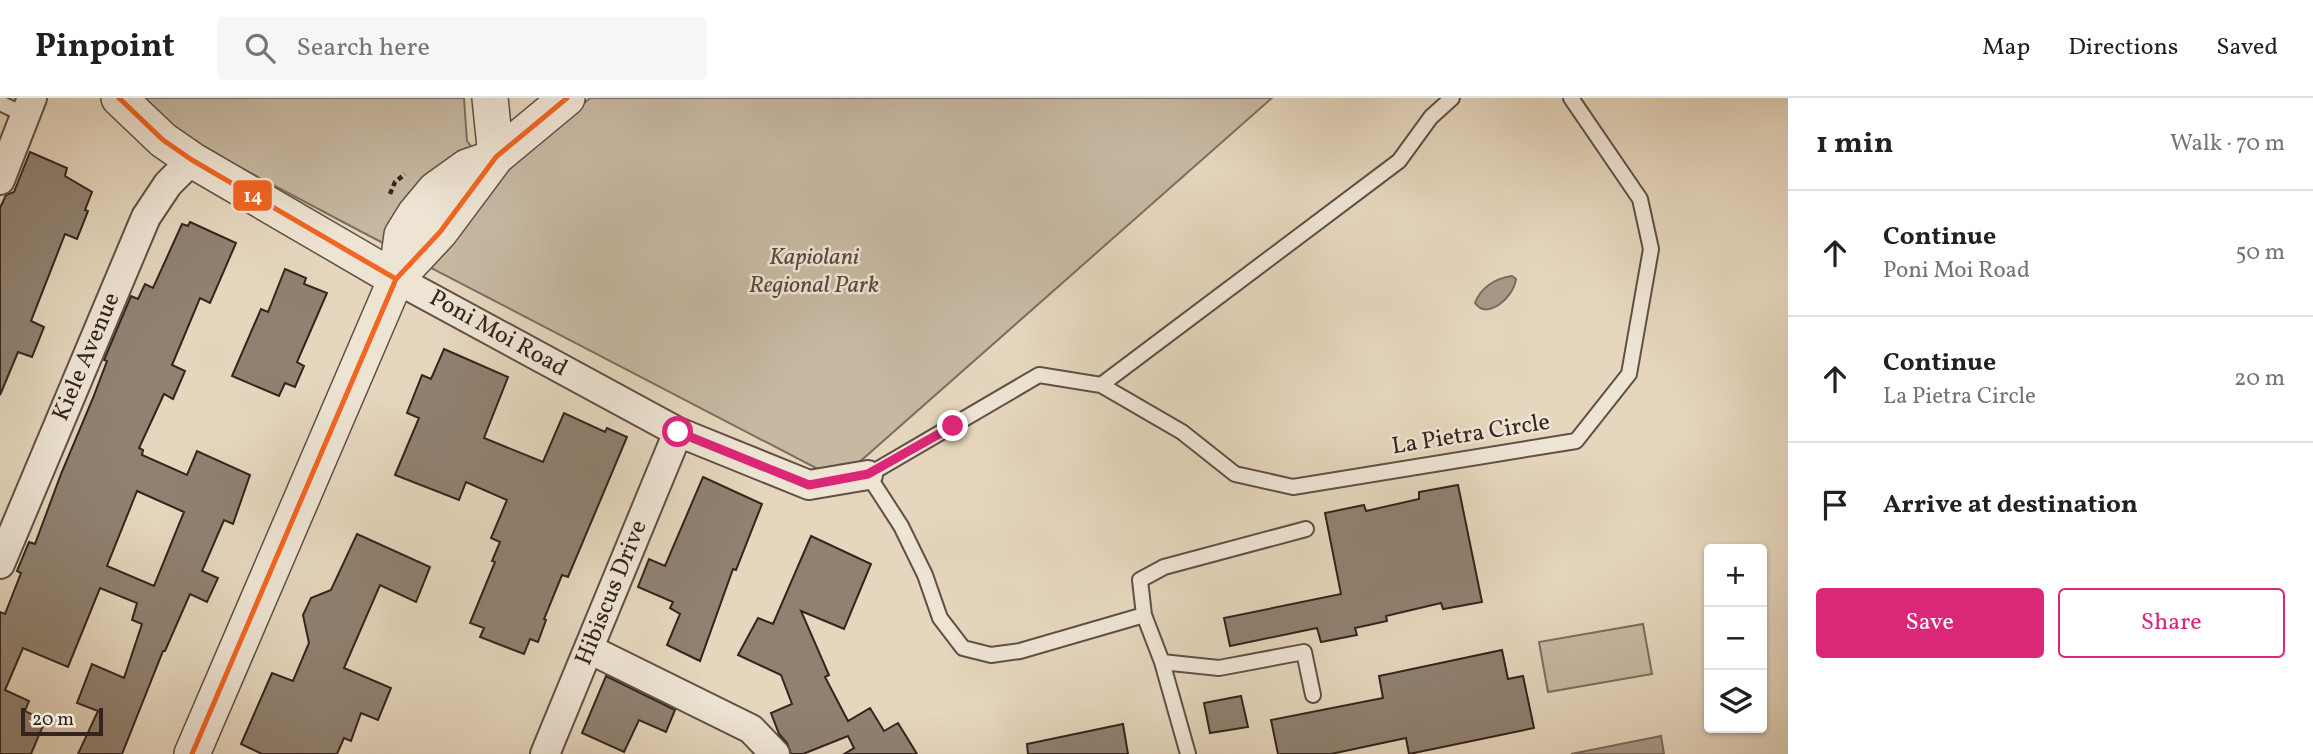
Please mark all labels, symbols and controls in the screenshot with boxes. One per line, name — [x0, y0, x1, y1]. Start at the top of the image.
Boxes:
search box — [217, 17, 707, 80]
text: Pinpoint — [35, 25, 175, 71]
icon: search — [241, 29, 279, 67]
text: Search here — [297, 30, 430, 66]
text: Map — [1982, 31, 2030, 65]
text: Directions — [2068, 31, 2178, 65]
text: Saved — [2216, 31, 2278, 65]
text: 1 min — [1816, 123, 1893, 165]
text: Walk · 70 m — [2170, 128, 2285, 160]
line badge: 14 — [232, 179, 273, 212]
text: 14 — [243, 184, 263, 210]
text: Continue — [1883, 219, 1996, 255]
icon: ahead — [1816, 234, 1854, 272]
text: 50 m — [2236, 237, 2285, 269]
park label: Kapiolani Regional Park — [749, 241, 879, 303]
text: Poni Moi Road — [1883, 255, 2030, 287]
street label: Poni Moi Road — [423, 282, 573, 386]
street label: Kiele Avenue — [45, 287, 129, 427]
text: Continue — [1883, 345, 1996, 381]
icon: ahead — [1816, 360, 1854, 398]
text: 20 m — [2234, 363, 2285, 395]
text: La Pietra Circle — [1883, 381, 2036, 413]
street label: La Pietra Circle — [1390, 406, 1552, 464]
route end — [937, 410, 968, 441]
route start — [662, 416, 693, 447]
icon: arrive — [1816, 486, 1854, 524]
text: Arrive at destination — [1883, 487, 2138, 523]
street label: Hibiscus Drive — [567, 515, 657, 671]
map controls — [1704, 544, 1767, 733]
button: + — [1704, 544, 1767, 607]
button: Save — [1816, 588, 2044, 658]
button: Share — [2058, 588, 2285, 658]
button: − — [1704, 607, 1767, 670]
button: layers — [1704, 670, 1767, 733]
scale bar — [21, 705, 103, 737]
text: 20 m — [32, 707, 74, 733]

